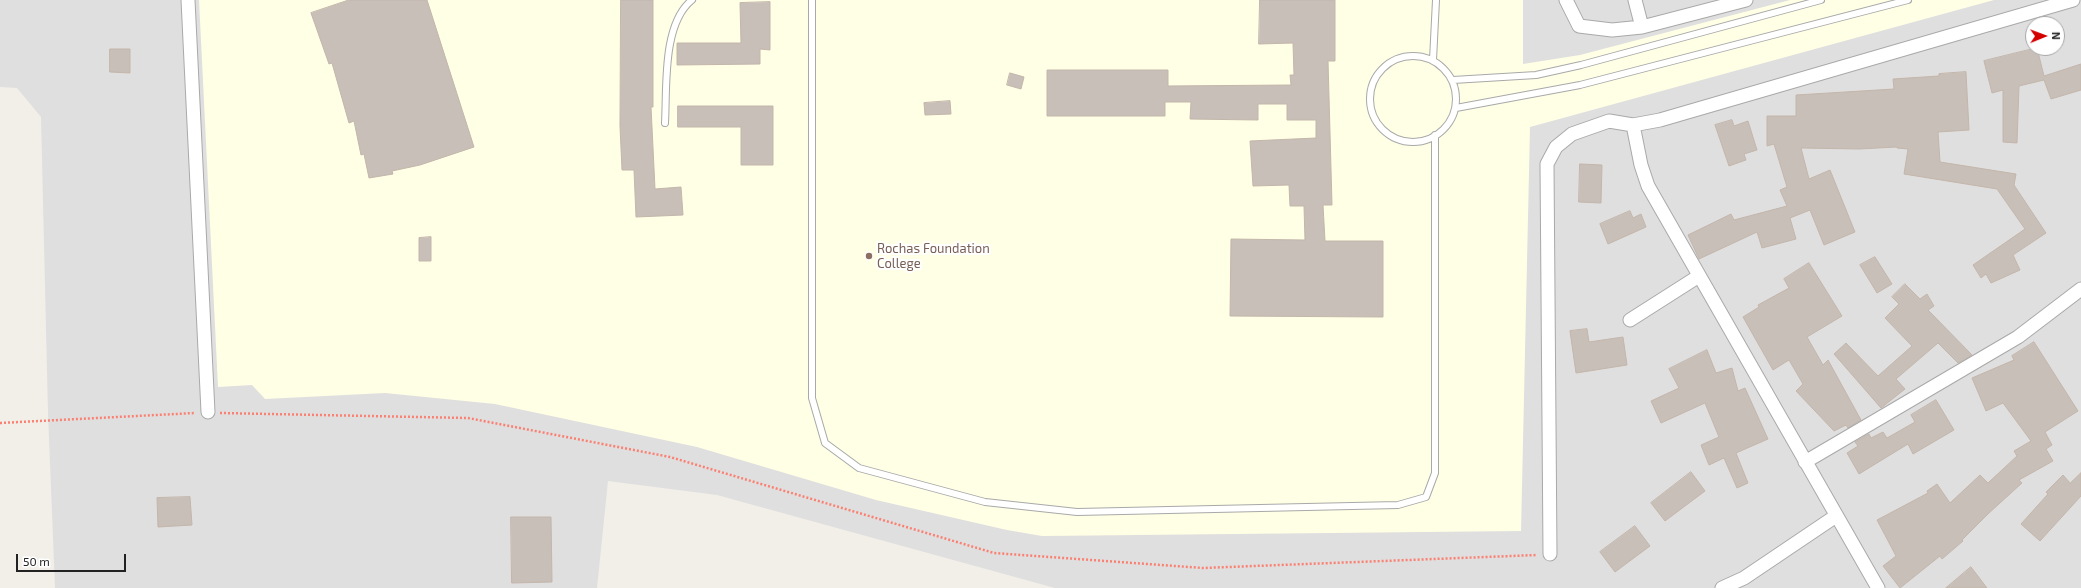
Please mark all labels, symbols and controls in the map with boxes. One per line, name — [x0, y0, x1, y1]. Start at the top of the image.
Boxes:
north arrow — [2025, 16, 2065, 56]
text: N — [2050, 32, 2063, 40]
place label: Rochas Foundation College — [877, 241, 990, 272]
marker: Rochas Foundation College — [864, 251, 874, 261]
scale bar — [18, 546, 128, 572]
text: 50 m — [23, 554, 50, 568]

